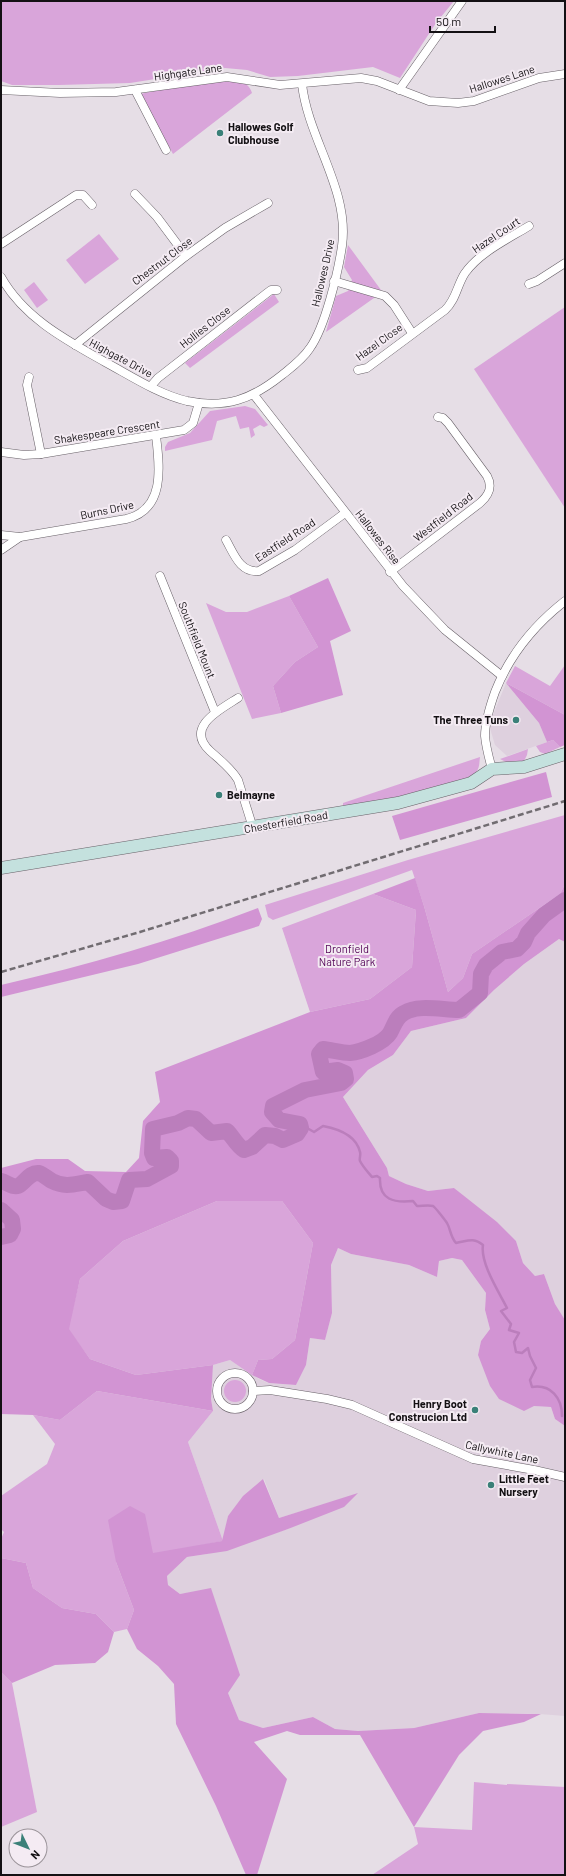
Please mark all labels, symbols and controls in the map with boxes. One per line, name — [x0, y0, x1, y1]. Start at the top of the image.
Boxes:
scale bar — [430, 8, 495, 34]
text: 50 m — [436, 14, 461, 28]
street label: Highgate Lane — [153, 60, 223, 83]
street label: Hallowes Lane — [467, 62, 536, 95]
place label: Hallowes Golf Clubhouse — [228, 120, 294, 146]
marker: Hallowes Golf Clubhouse — [215, 128, 225, 138]
street label: Hazel Court — [469, 214, 522, 255]
street label: Chestnut Close — [129, 234, 194, 287]
street label: Hallowes Drive — [308, 238, 337, 308]
street label: Hollies Close — [177, 303, 233, 350]
street label: Hazel Close — [353, 320, 405, 363]
street label: Highgate Drive — [87, 335, 155, 380]
street label: Shakespeare Crescent — [53, 417, 161, 446]
street label: Westfield Road — [410, 489, 475, 544]
street label: Burns Drive — [79, 497, 135, 522]
street label: Hallowes Rise — [353, 507, 404, 567]
street label: Eastfield Road — [252, 515, 317, 564]
street label: Southfield Mount — [176, 600, 219, 680]
place label: The Three Tuns — [433, 713, 508, 726]
marker: The Three Tuns — [511, 715, 521, 725]
place label: Belmayne — [227, 788, 275, 801]
marker: Belmayne — [214, 790, 224, 800]
street label: Chesterfield Road — [243, 808, 329, 835]
park label: Dronfield Nature Park — [319, 942, 376, 968]
place label: Henry Boot Construcion Ltd — [389, 1397, 467, 1423]
marker: Henry Boot Construcion Ltd — [470, 1405, 480, 1415]
street label: Callywhite Lane — [464, 1437, 540, 1466]
place label: Little Feet Nursery — [499, 1472, 549, 1498]
marker: Little Feet Nursery — [486, 1480, 496, 1490]
north arrow — [8, 1828, 48, 1868]
text: N — [28, 1848, 43, 1862]

